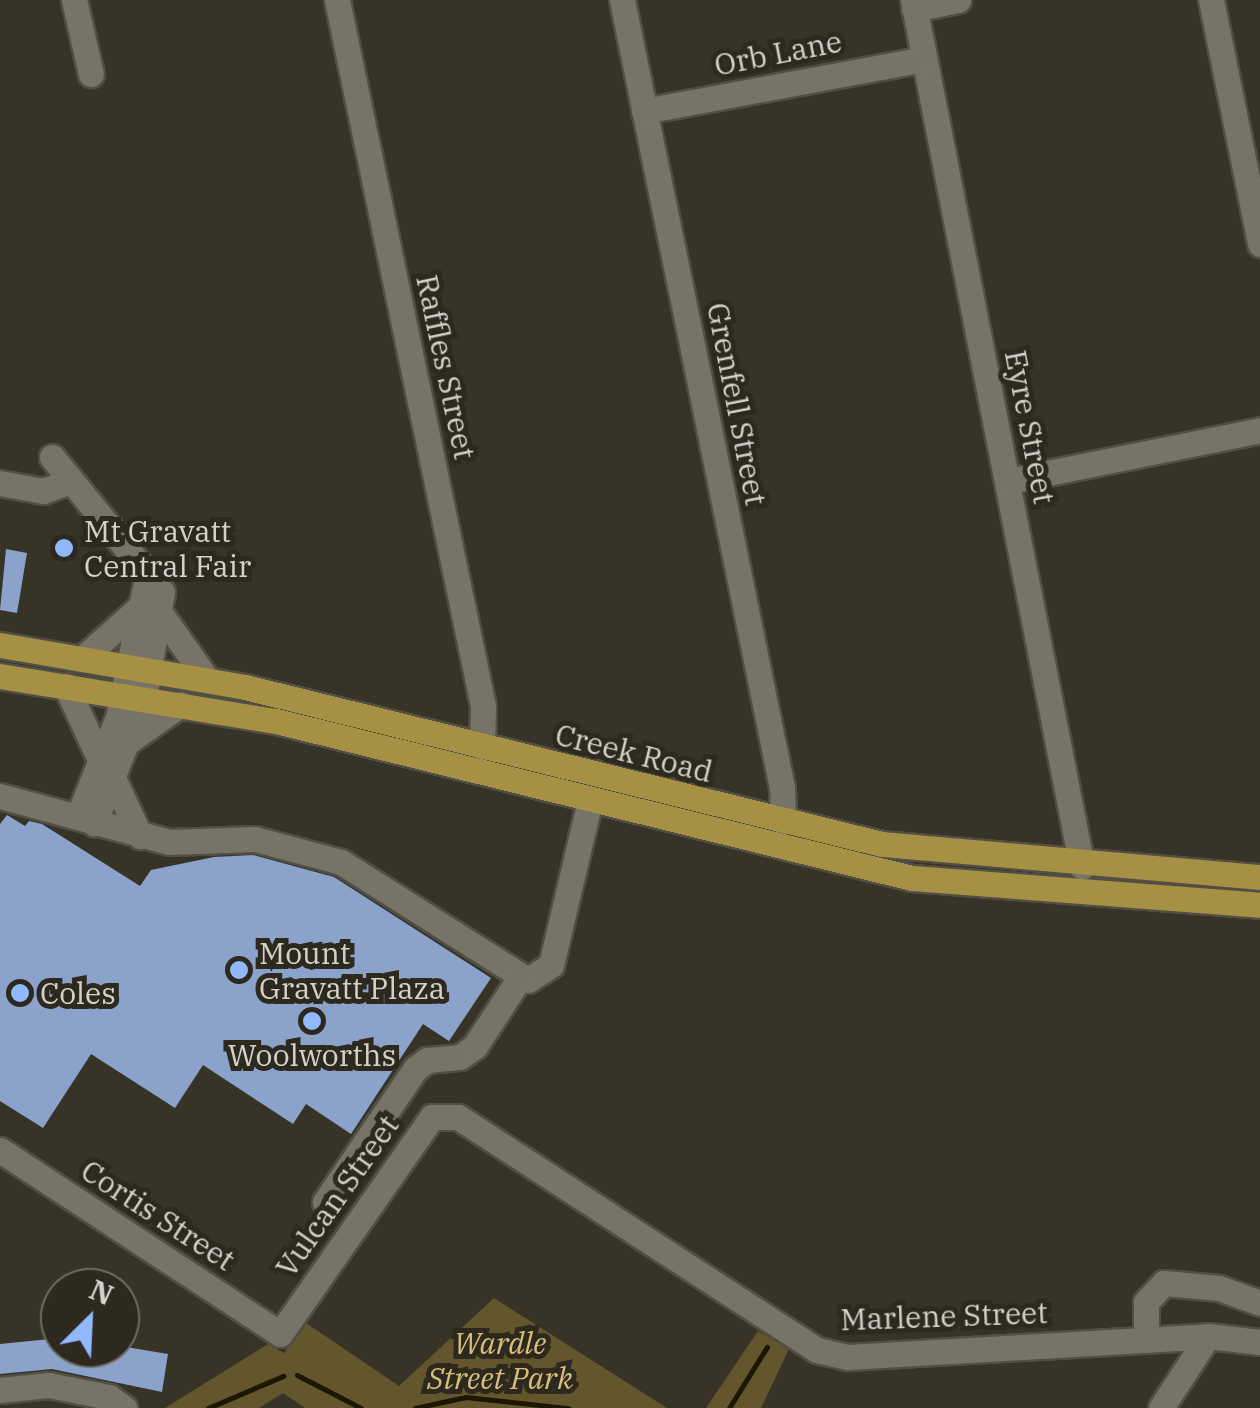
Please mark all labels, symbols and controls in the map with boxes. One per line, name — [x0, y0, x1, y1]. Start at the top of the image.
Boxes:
street label: Orb Lane — [711, 23, 845, 83]
street label: Raffles Street — [409, 272, 483, 462]
street label: Grenfell Street — [700, 300, 774, 508]
street label: Eyre Street — [997, 347, 1063, 507]
place label: Mt Gravatt Central Fair — [84, 513, 251, 584]
marker: Mt Gravatt Central Fair — [53, 537, 75, 559]
street label: Creek Road — [552, 716, 716, 790]
place label: Mount Gravatt Plaza — [259, 935, 445, 1006]
marker: Mount Gravatt Plaza — [228, 959, 250, 981]
place label: Coles — [40, 975, 116, 1011]
marker: Coles — [9, 982, 31, 1004]
marker: Woolworths — [301, 1010, 323, 1032]
place label: Woolworths — [228, 1037, 396, 1073]
street label: Vulcan Street — [268, 1108, 406, 1284]
street label: Cortis Street — [75, 1152, 241, 1278]
north arrow — [40, 1268, 140, 1368]
text: N — [84, 1271, 119, 1313]
street label: Marlene Street — [840, 1294, 1048, 1338]
park label: Wardle Street Park — [427, 1325, 573, 1396]

